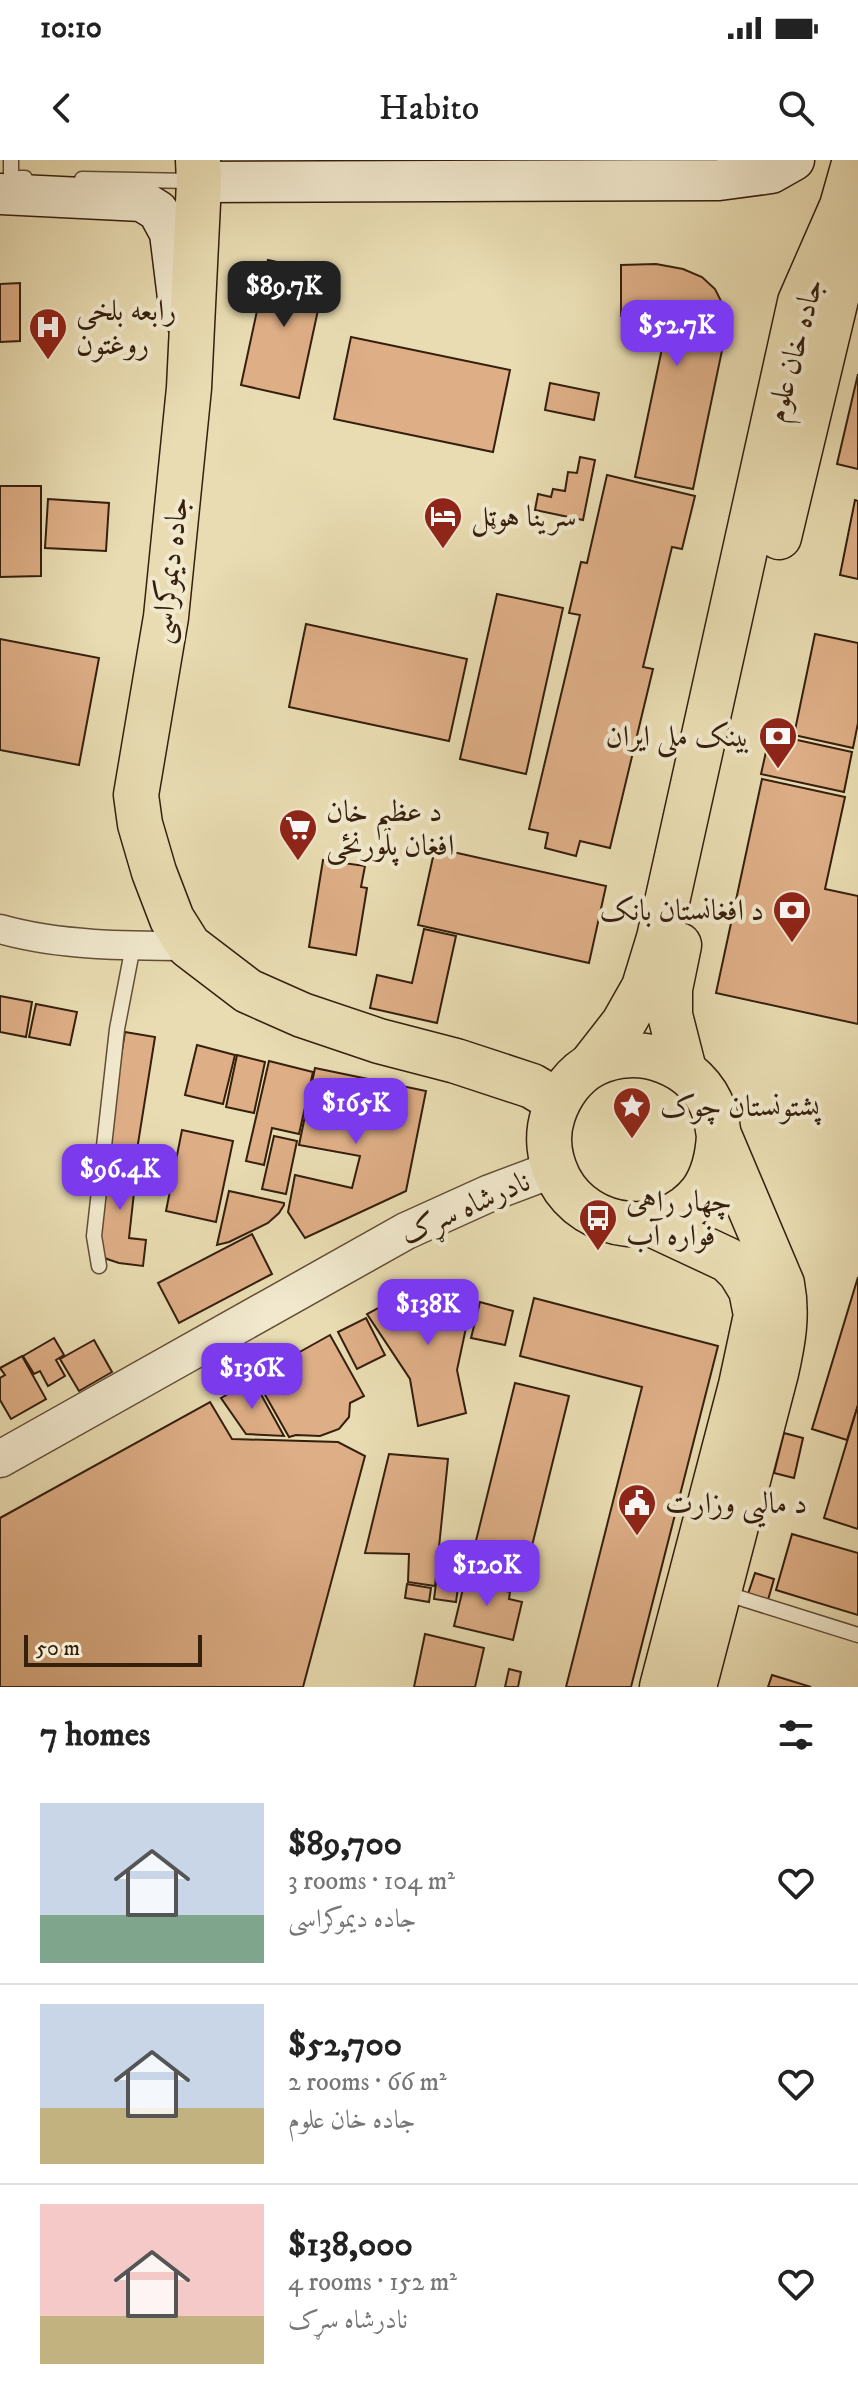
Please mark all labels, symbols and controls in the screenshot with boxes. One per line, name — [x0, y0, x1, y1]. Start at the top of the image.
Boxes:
text: 10:10 — [40, 10, 102, 47]
icon: back — [40, 86, 84, 130]
text: Habito — [379, 86, 479, 131]
icon: search — [774, 86, 818, 130]
pin: $89.7K — [219, 261, 349, 329]
text: $89.7K — [246, 270, 322, 303]
street label: جادہ خان علوم — [759, 275, 838, 428]
place label: رابعه بلخی روغتون — [76, 293, 176, 364]
pin: $52.7K — [612, 300, 742, 368]
hospital icon: رابعه بلخی روغتون — [27, 306, 69, 361]
text: $52.7K — [639, 309, 715, 342]
street label: جاده دیموکراسی — [143, 494, 199, 646]
hotel icon: سرینا هوټل — [422, 495, 464, 550]
place label: سرینا هوټل — [471, 499, 577, 537]
bank icon: بینک ملی ایران — [757, 715, 799, 770]
place label: بینک ملی ایران — [606, 719, 750, 758]
place label: د عظیم خان افغان پلورنځی — [326, 794, 454, 866]
supermarket icon: د عظیم خان افغان پلورنځی — [277, 807, 319, 862]
bank icon: د افغانستان بانک — [771, 889, 813, 944]
place label: د افغانستان بانک — [600, 893, 764, 930]
pin: $165K — [300, 1078, 412, 1146]
place icon: پشتونستان چوک — [611, 1085, 653, 1140]
text: $165K — [322, 1087, 390, 1120]
place label: پشتونستان چوک — [660, 1089, 822, 1126]
pin: $96.4K — [55, 1144, 185, 1212]
text: $96.4K — [80, 1153, 160, 1186]
street label: نادرشاه سړک — [395, 1163, 537, 1256]
place label: چهار راهی فواره آب — [626, 1184, 732, 1255]
bus stop icon: چهار راهی فواره آب — [577, 1197, 619, 1252]
pin: $138K — [372, 1279, 484, 1347]
text: $138K — [396, 1288, 460, 1321]
pin: $136K — [196, 1343, 308, 1411]
text: $136K — [219, 1352, 285, 1385]
public building icon: د مالیی وزارت — [616, 1482, 658, 1537]
place label: د مالیی وزارت — [665, 1486, 807, 1528]
pin: $120K — [431, 1540, 543, 1608]
text: $120K — [453, 1549, 521, 1582]
scale bar — [24, 1631, 202, 1667]
text: 50 m — [36, 1635, 80, 1662]
icon: filters — [774, 1713, 818, 1757]
text: 7 homes — [40, 1714, 150, 1756]
text: $89,700 — [288, 1823, 402, 1865]
icon: home — [104, 1835, 200, 1931]
icon: heart — [774, 1861, 818, 1905]
text: 3 rooms · 104 m² — [288, 1865, 455, 1898]
text: جاده دیموکراسی — [288, 1903, 417, 1936]
text: $52,700 — [288, 2024, 402, 2066]
icon: home — [104, 2036, 200, 2132]
icon: heart — [774, 2062, 818, 2106]
text: 2 rooms · 66 m² — [288, 2066, 447, 2099]
text: جادہ خان علوم — [288, 2104, 416, 2137]
text: $138,000 — [288, 2224, 413, 2266]
icon: home — [104, 2236, 200, 2332]
icon: heart — [774, 2262, 818, 2306]
text: 4 rooms · 152 m² — [288, 2266, 457, 2299]
text: نادرشاه سړک — [288, 2304, 408, 2337]

